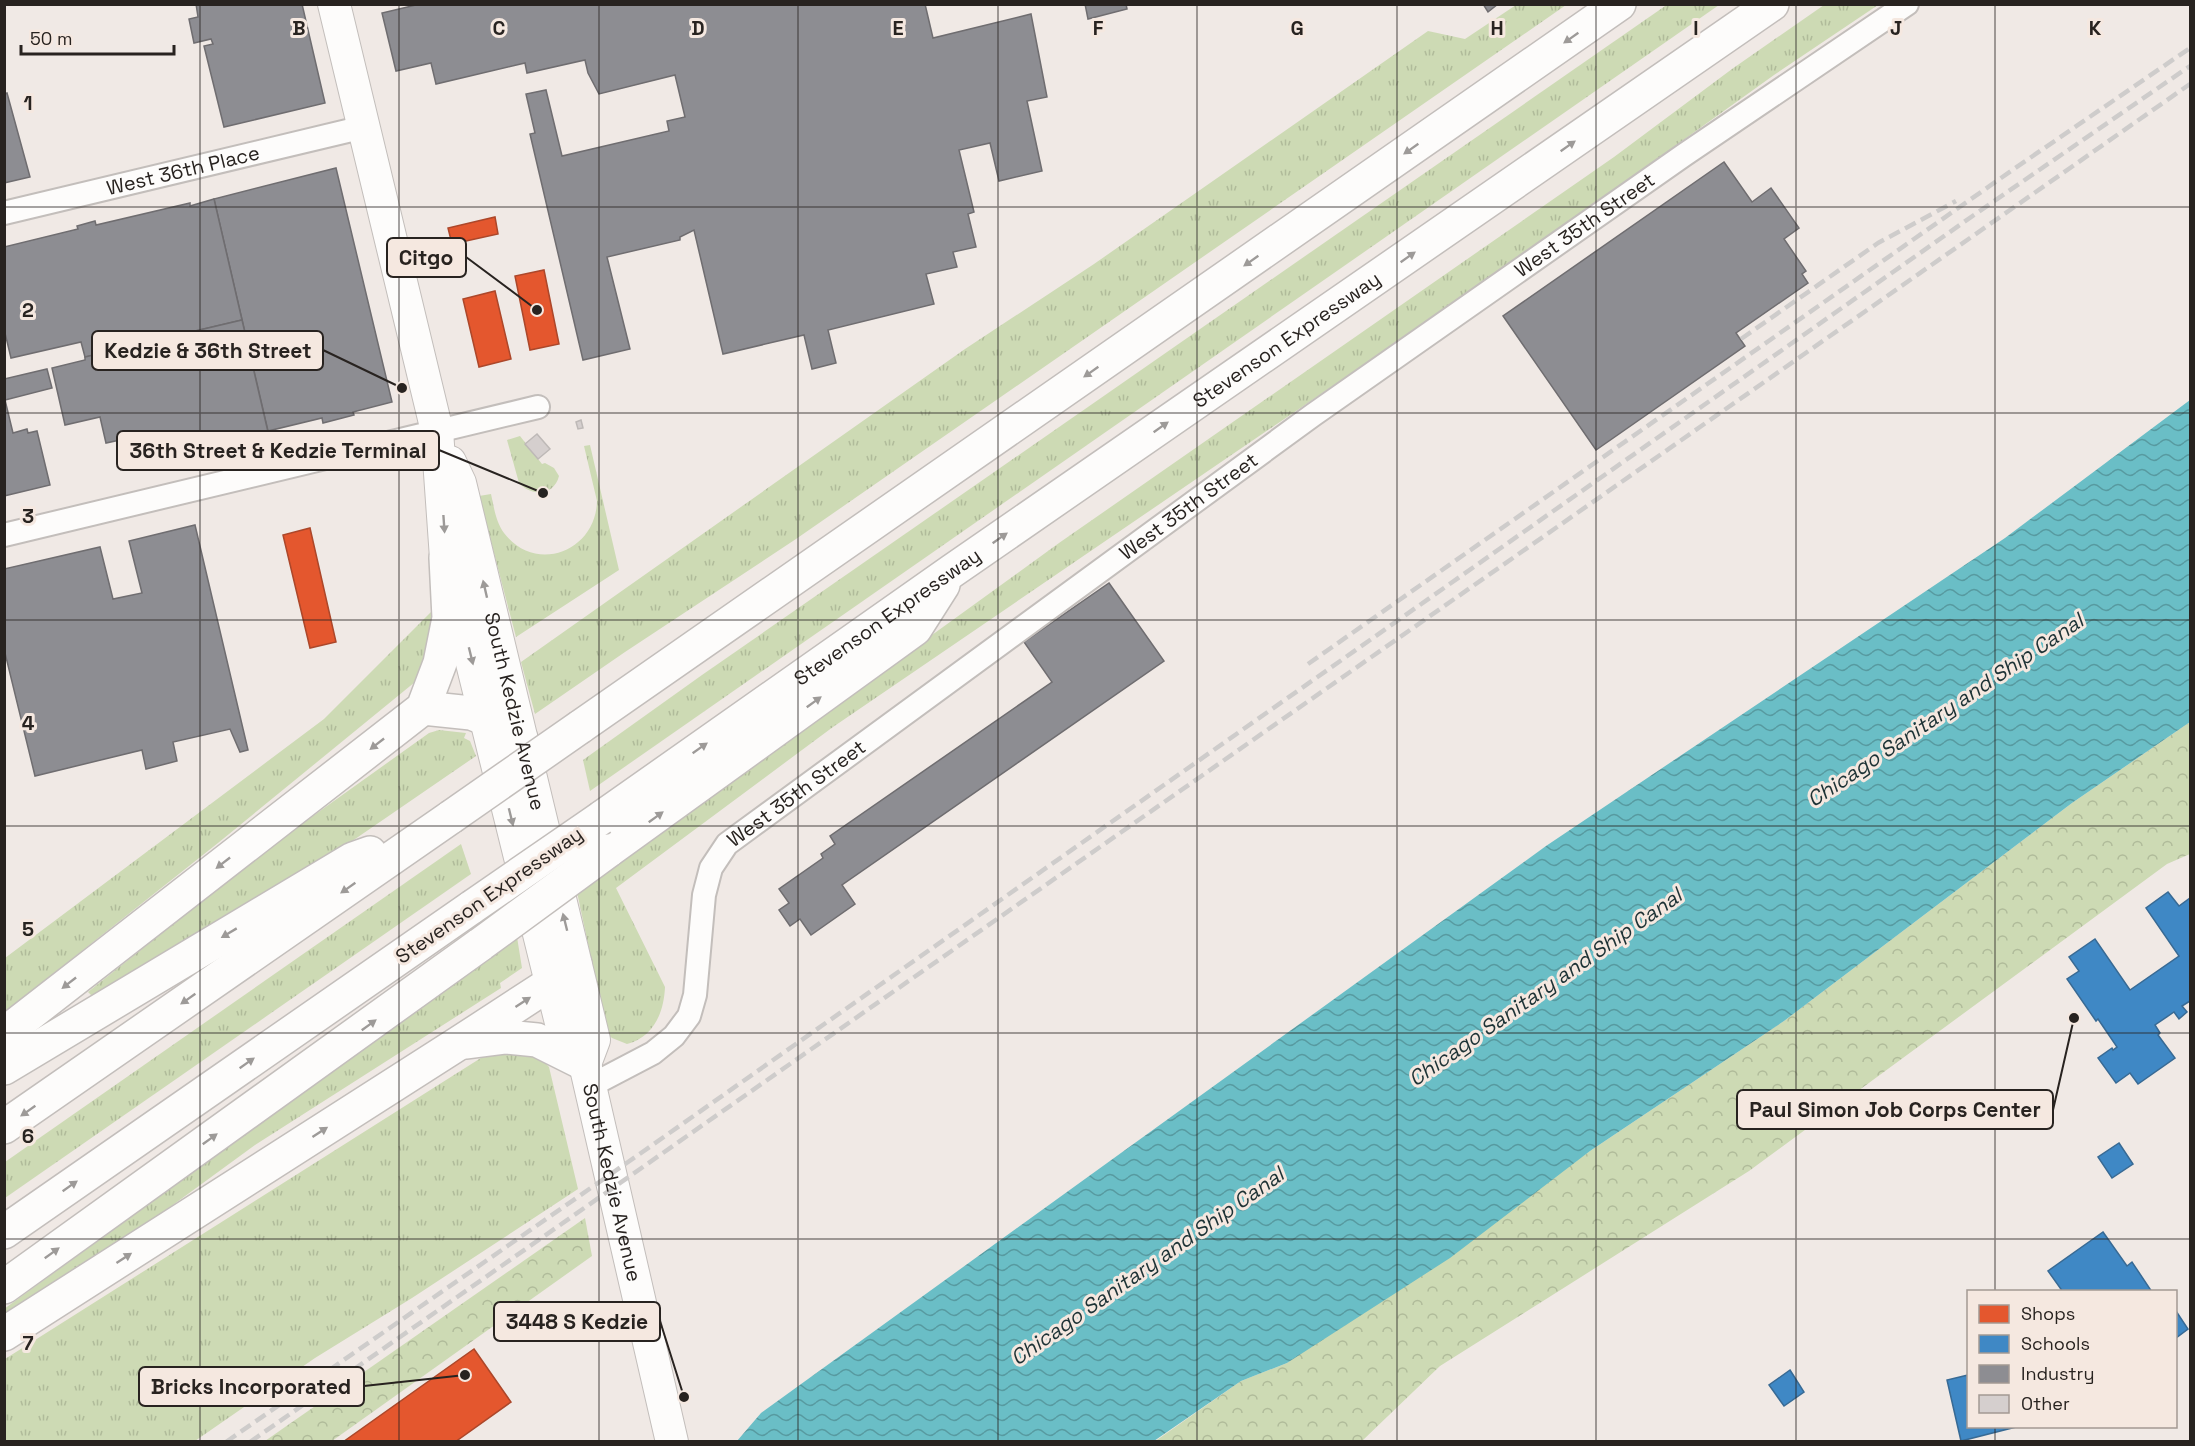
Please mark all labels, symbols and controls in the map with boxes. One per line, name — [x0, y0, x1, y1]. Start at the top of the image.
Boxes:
text: B — [292, 15, 306, 41]
text: C — [493, 15, 506, 41]
text: D — [691, 15, 705, 41]
text: E — [892, 15, 904, 41]
text: F — [1093, 15, 1104, 41]
text: G — [1290, 15, 1304, 41]
text: H — [1490, 15, 1504, 41]
text: I — [1693, 15, 1699, 41]
text: J — [1890, 15, 1902, 41]
text: K — [2089, 15, 2102, 41]
scale bar — [21, 18, 174, 56]
text: 50 m — [30, 27, 72, 50]
one-way arrow — [1563, 32, 1579, 43]
text: 1 — [23, 90, 33, 116]
street label: West 36th Place — [104, 139, 262, 201]
one-way arrow — [1560, 140, 1576, 152]
one-way arrow — [1403, 143, 1419, 154]
street label: West 35th Street — [1509, 167, 1660, 283]
callout: Citgo — [387, 238, 466, 277]
text: Citgo — [399, 244, 453, 271]
one-way arrow — [1400, 252, 1416, 263]
one-way arrow — [1243, 255, 1259, 266]
street label: Stevenson Expressway — [1188, 266, 1386, 414]
text: 2 — [22, 297, 34, 323]
callout: Kedzie & 36th Street — [92, 331, 323, 370]
text: Kedzie & 36th Street — [104, 337, 312, 364]
one-way arrow — [1083, 366, 1099, 378]
one-way arrow — [1153, 422, 1169, 433]
callout: 36th Street & Kedzie Terminal — [117, 431, 439, 470]
text: 36th Street & Kedzie Terminal — [129, 437, 427, 464]
street label: West 35th Street — [1114, 447, 1263, 566]
text: 3 — [22, 503, 34, 529]
one-way arrow — [439, 515, 448, 534]
one-way arrow — [992, 532, 1008, 544]
street label: Stevenson Expressway — [789, 542, 986, 691]
one-way arrow — [480, 580, 490, 598]
water label: Chicago Sanitary and Ship Canal — [1802, 606, 2091, 813]
street label: South Kedzie Avenue — [479, 610, 551, 813]
one-way arrow — [466, 646, 476, 665]
one-way arrow — [805, 696, 821, 708]
text: 4 — [22, 710, 35, 736]
street label: West 35th Street — [722, 734, 871, 853]
one-way arrow — [369, 737, 385, 750]
one-way arrow — [692, 742, 708, 754]
one-way arrow — [506, 807, 516, 826]
one-way arrow — [648, 811, 663, 823]
street label: Stevenson Expressway — [390, 821, 588, 969]
one-way arrow — [215, 857, 231, 870]
water label: Chicago Sanitary and Ship Canal — [1403, 880, 1689, 1092]
one-way arrow — [340, 882, 356, 893]
one-way arrow — [560, 913, 570, 931]
text: 5 — [22, 916, 34, 942]
one-way arrow — [221, 927, 237, 938]
one-way arrow — [61, 977, 77, 990]
one-way arrow — [180, 993, 196, 1005]
one-way arrow — [515, 996, 531, 1007]
one-way arrow — [360, 1019, 376, 1031]
one-way arrow — [239, 1058, 255, 1069]
street label: South Kedzie Avenue — [577, 1081, 648, 1284]
callout: Paul Simon Job Corps Center — [1737, 1090, 2053, 1129]
text: Paul Simon Job Corps Center — [1749, 1096, 2041, 1123]
one-way arrow — [20, 1105, 36, 1117]
text: 6 — [22, 1123, 34, 1149]
one-way arrow — [312, 1127, 328, 1138]
one-way arrow — [202, 1133, 218, 1145]
water label: Chicago Sanitary and Ship Canal — [1005, 1159, 1291, 1371]
one-way arrow — [61, 1180, 77, 1192]
one-way arrow — [44, 1248, 60, 1259]
one-way arrow — [116, 1252, 133, 1263]
legend — [1967, 1290, 2177, 1428]
callout: 3448 S Kedzie — [494, 1302, 660, 1341]
text: Shops — [2021, 1302, 2075, 1325]
text: 3448 S Kedzie — [506, 1308, 648, 1335]
text: 7 — [22, 1330, 34, 1356]
text: Schools — [2021, 1332, 2090, 1355]
text: Industry — [2021, 1362, 2094, 1385]
callout: Bricks Incorporated — [139, 1367, 364, 1406]
text: Bricks Incorporated — [151, 1373, 351, 1400]
text: Other — [2021, 1392, 2070, 1415]

